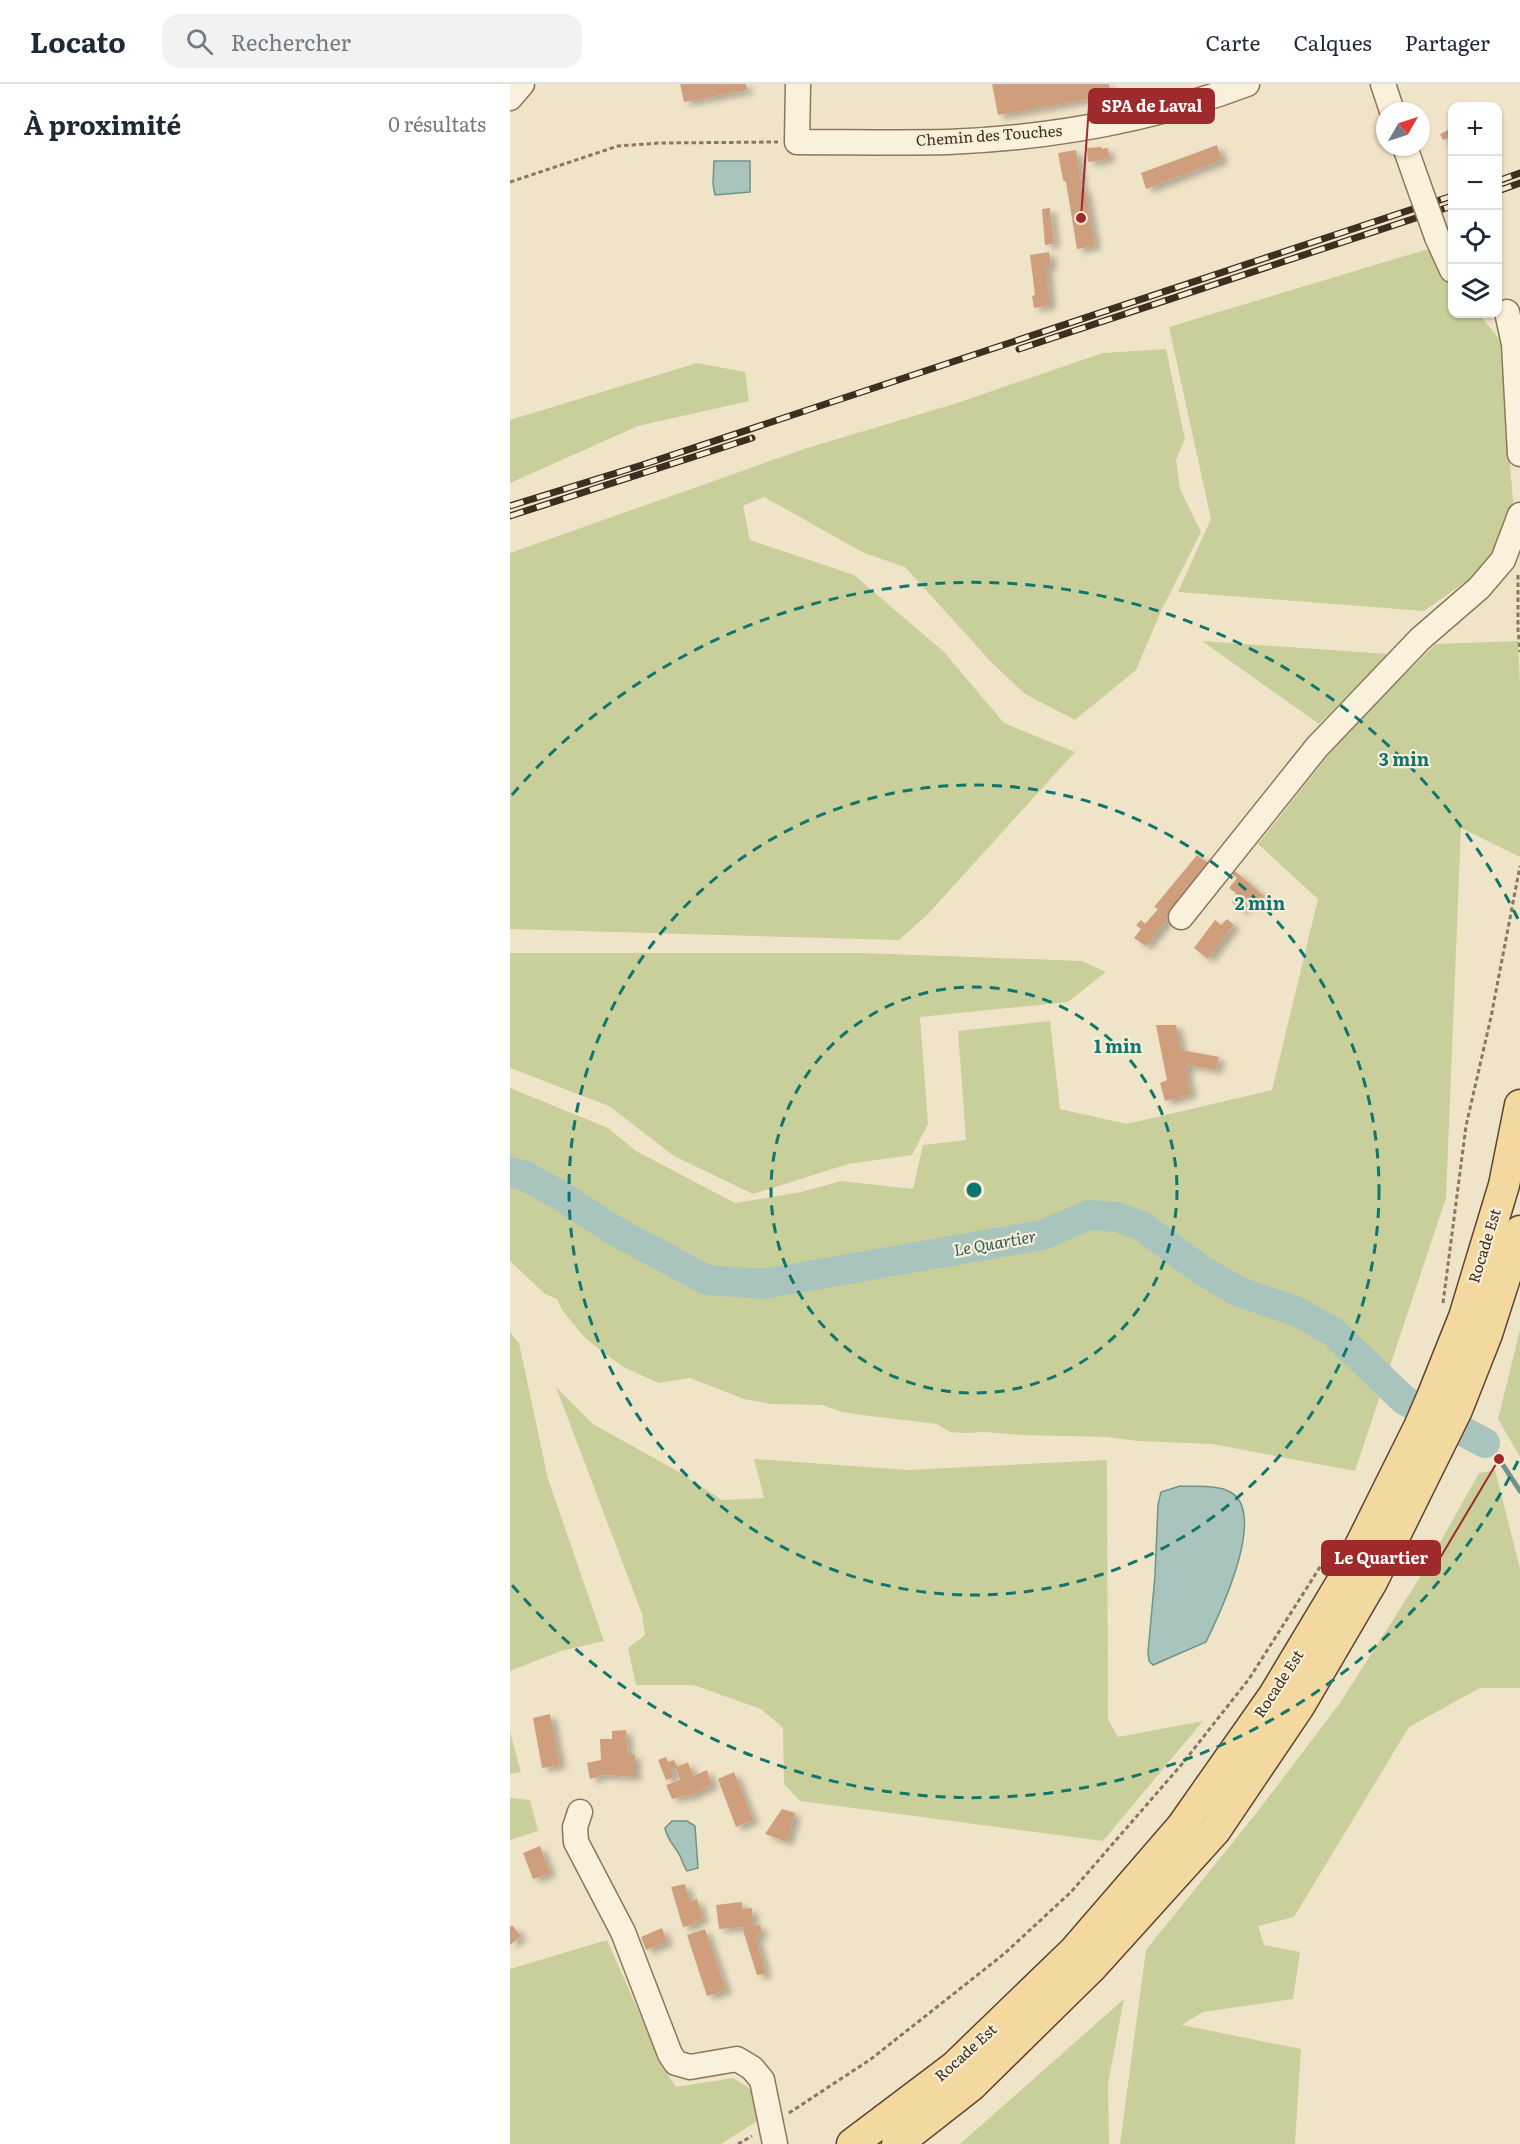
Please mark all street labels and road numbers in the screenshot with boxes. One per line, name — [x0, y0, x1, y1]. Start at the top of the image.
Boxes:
street label: Chemin des Touches — [915, 118, 1063, 151]
street label: Rocade Est — [1461, 1205, 1506, 1286]
street label: Rocade Est — [1247, 1645, 1308, 1722]
street label: Rocade Est — [929, 2018, 1001, 2086]

